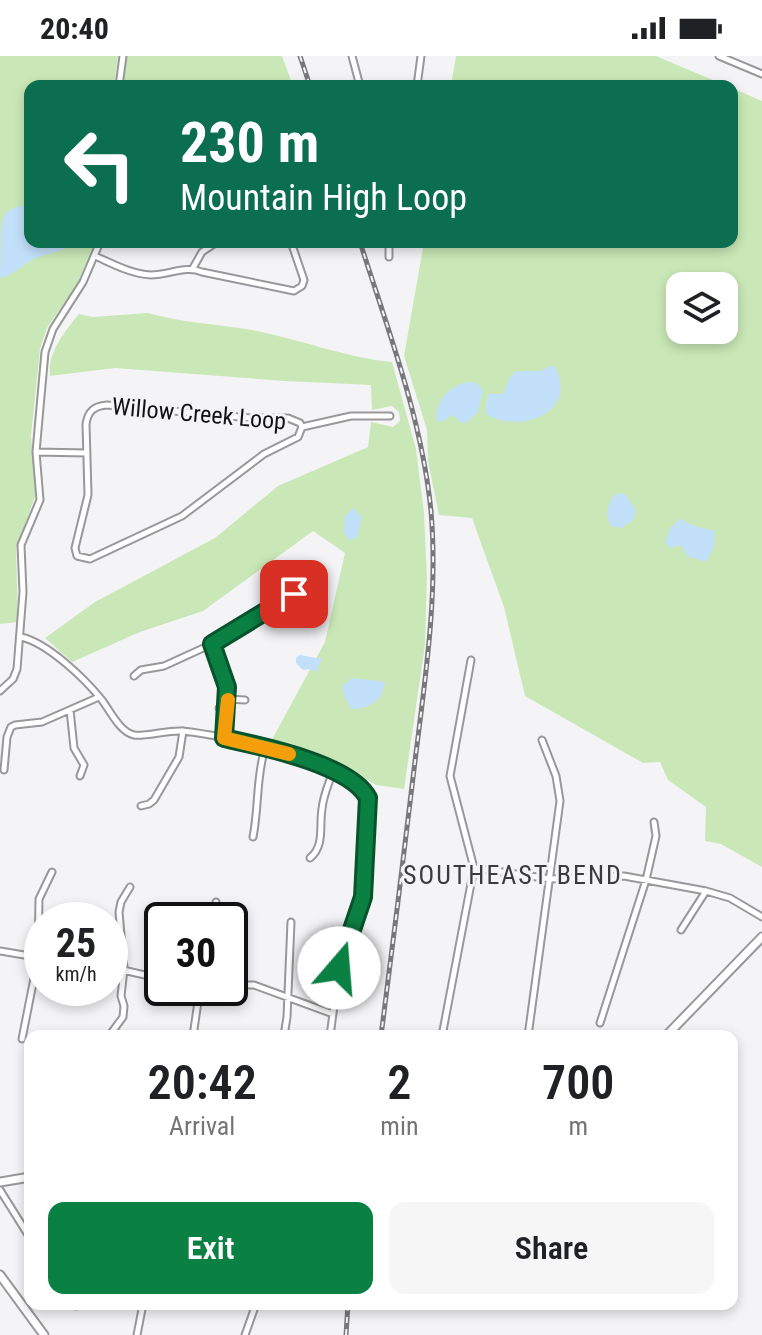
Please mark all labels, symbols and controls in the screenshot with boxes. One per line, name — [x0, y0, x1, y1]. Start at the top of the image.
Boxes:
text: 20:40 — [40, 11, 109, 46]
text: 230 m — [180, 110, 319, 176]
icon: left — [48, 112, 152, 216]
text: Mountain High Loop — [180, 177, 467, 219]
map controls — [666, 272, 738, 344]
button: layers — [666, 272, 738, 344]
street label: Willow Creek Loop — [111, 392, 287, 436]
pin — [260, 560, 328, 628]
icon: arrive — [272, 572, 316, 616]
district label: SOUTHEAST BEND — [403, 860, 623, 890]
speed limit sign: 30 — [144, 902, 248, 1006]
text: 25 — [56, 920, 96, 967]
position arrow — [297, 926, 381, 1010]
text: km/h — [55, 962, 97, 986]
text: 20:42 — [148, 1054, 257, 1111]
text: 2 — [387, 1054, 411, 1111]
text: 700 — [542, 1054, 614, 1111]
text: Arrival — [169, 1111, 235, 1141]
text: min — [380, 1111, 418, 1141]
text: m — [568, 1111, 588, 1141]
button: Exit — [48, 1202, 373, 1294]
button: Share — [389, 1202, 714, 1294]

